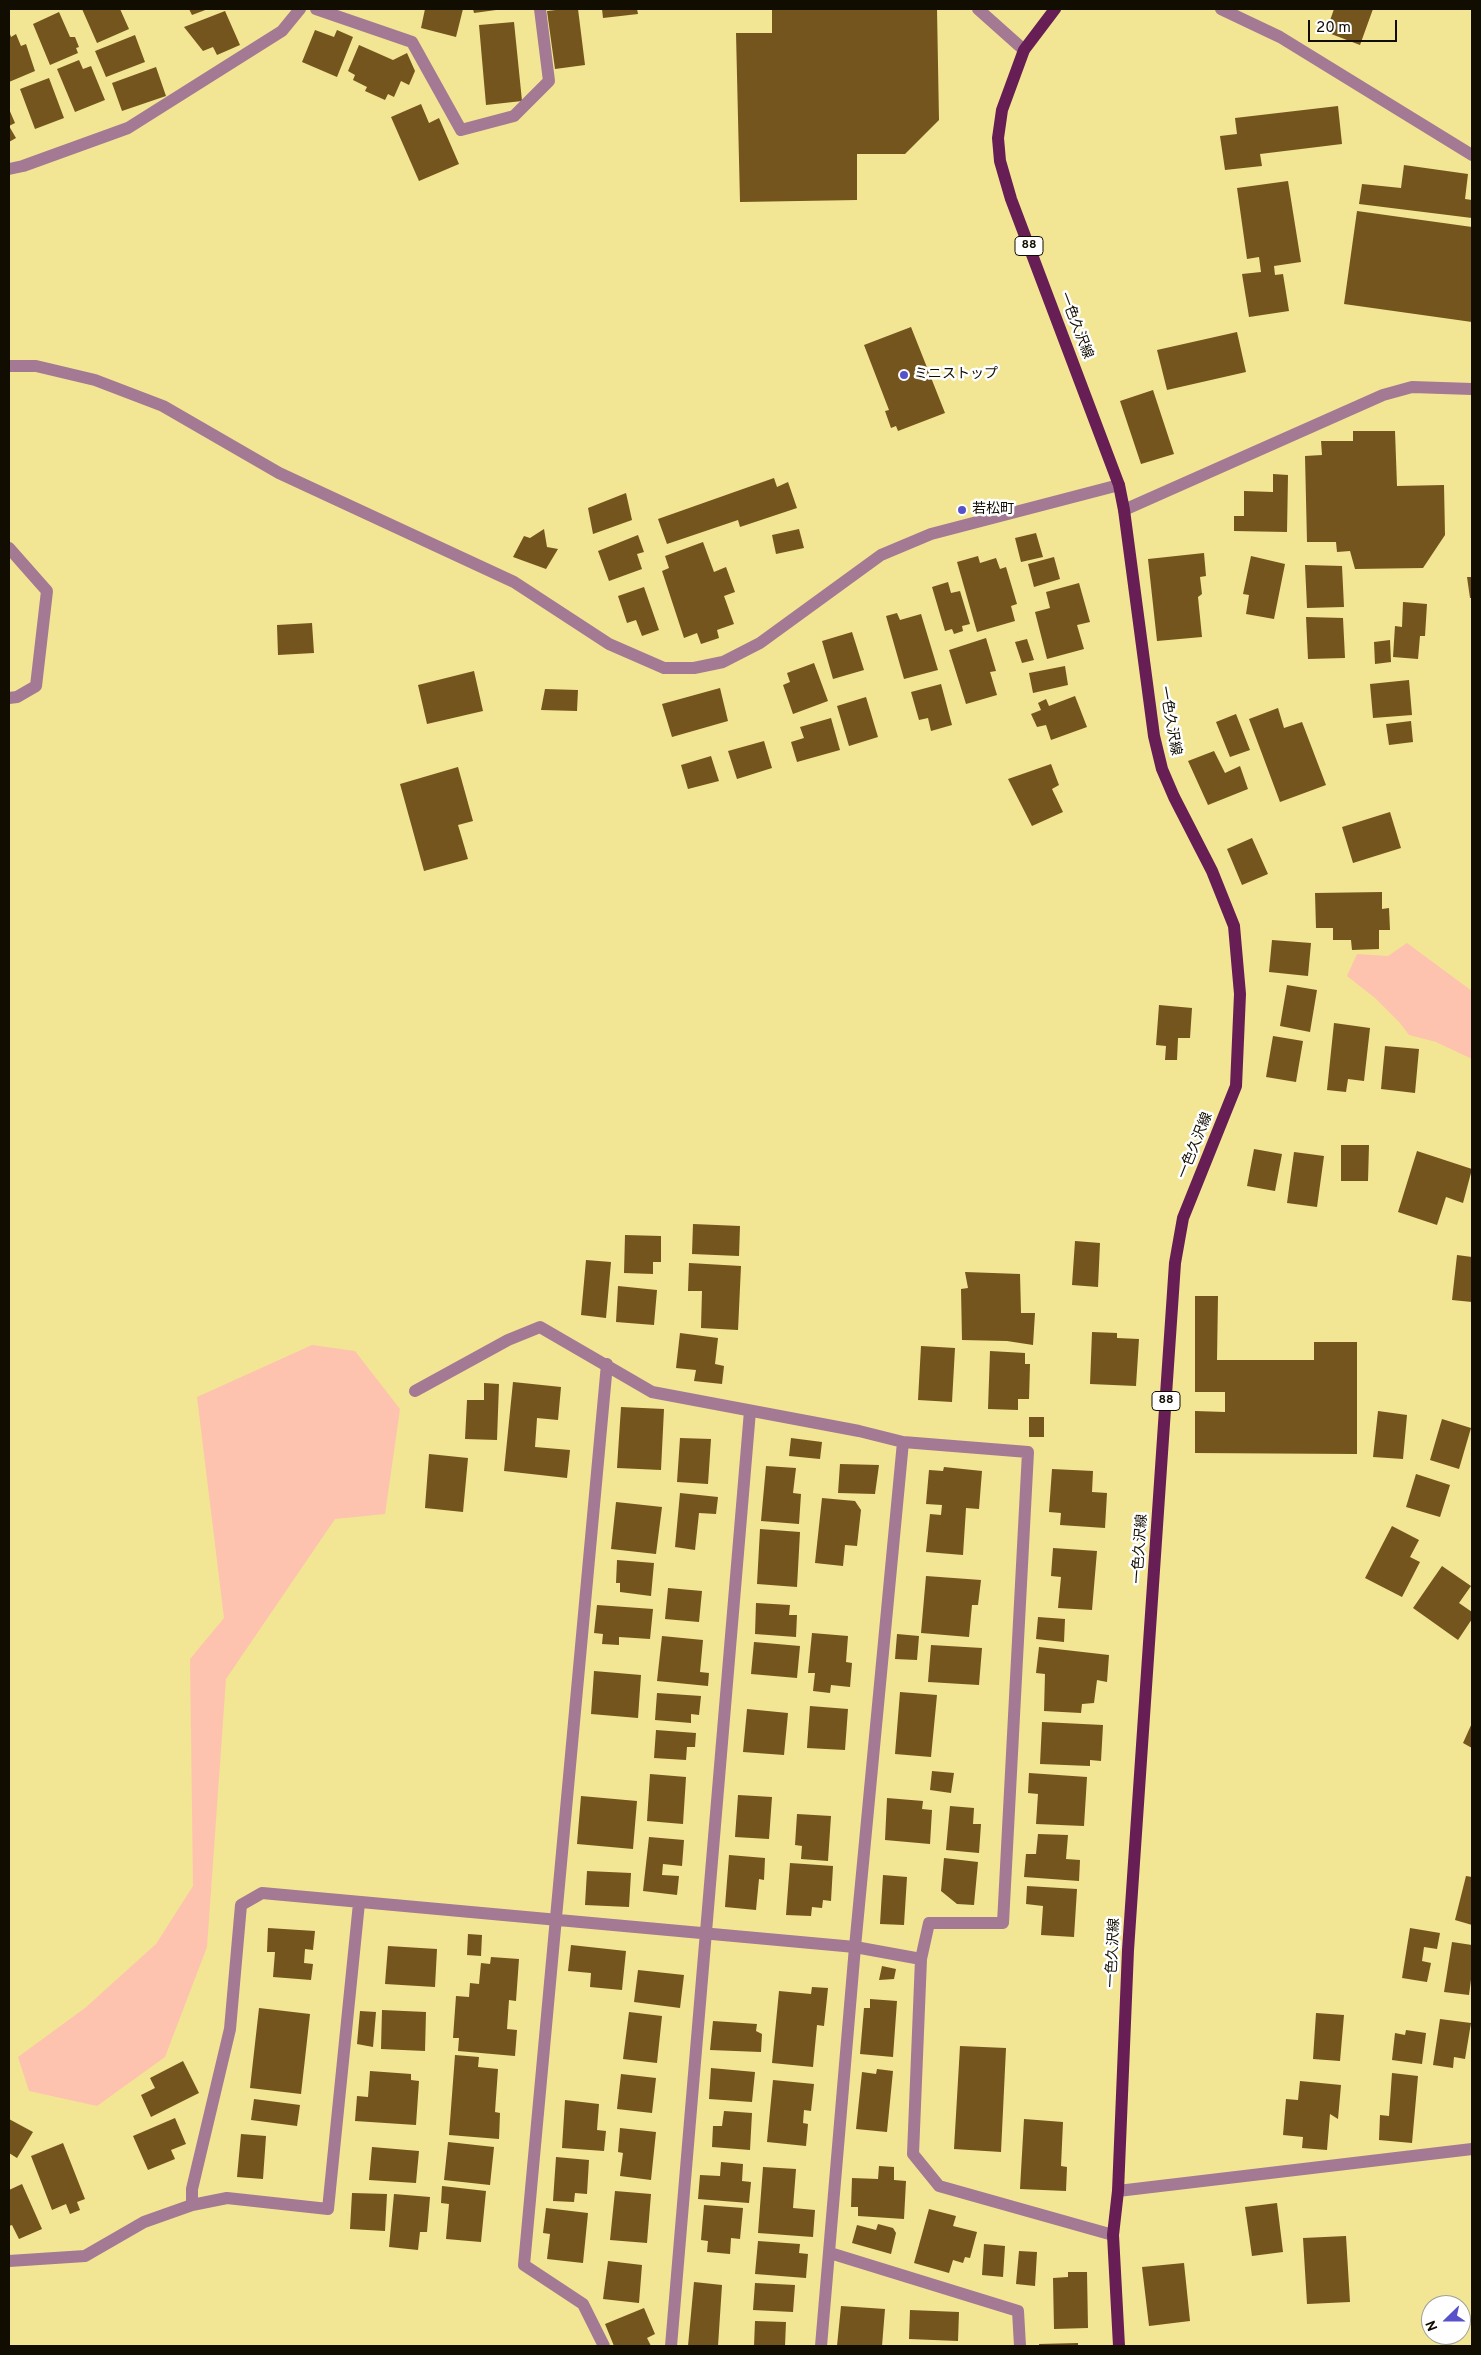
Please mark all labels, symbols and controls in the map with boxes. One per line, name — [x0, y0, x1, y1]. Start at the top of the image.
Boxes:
scale bar — [1311, 10, 1400, 42]
text: 20 m — [1316, 19, 1351, 38]
road number: 88 — [1015, 237, 1043, 256]
street label: 一色久沢線 — [1055, 290, 1095, 362]
place label: ミニストップ — [914, 367, 998, 383]
marker: ミニストップ — [898, 369, 910, 381]
place label: 若松町 — [972, 502, 1014, 518]
marker: 若松町 — [956, 504, 968, 516]
street label: 一色久沢線 — [1155, 685, 1183, 757]
street label: 一色久沢線 — [1175, 1110, 1217, 1182]
road number: 88 — [1152, 1392, 1180, 1410]
street label: 一色久沢線 — [1130, 1513, 1152, 1585]
street label: 一色久沢線 — [1104, 1918, 1124, 1988]
north arrow — [1421, 2295, 1471, 2345]
text: N — [1423, 2318, 1442, 2333]

